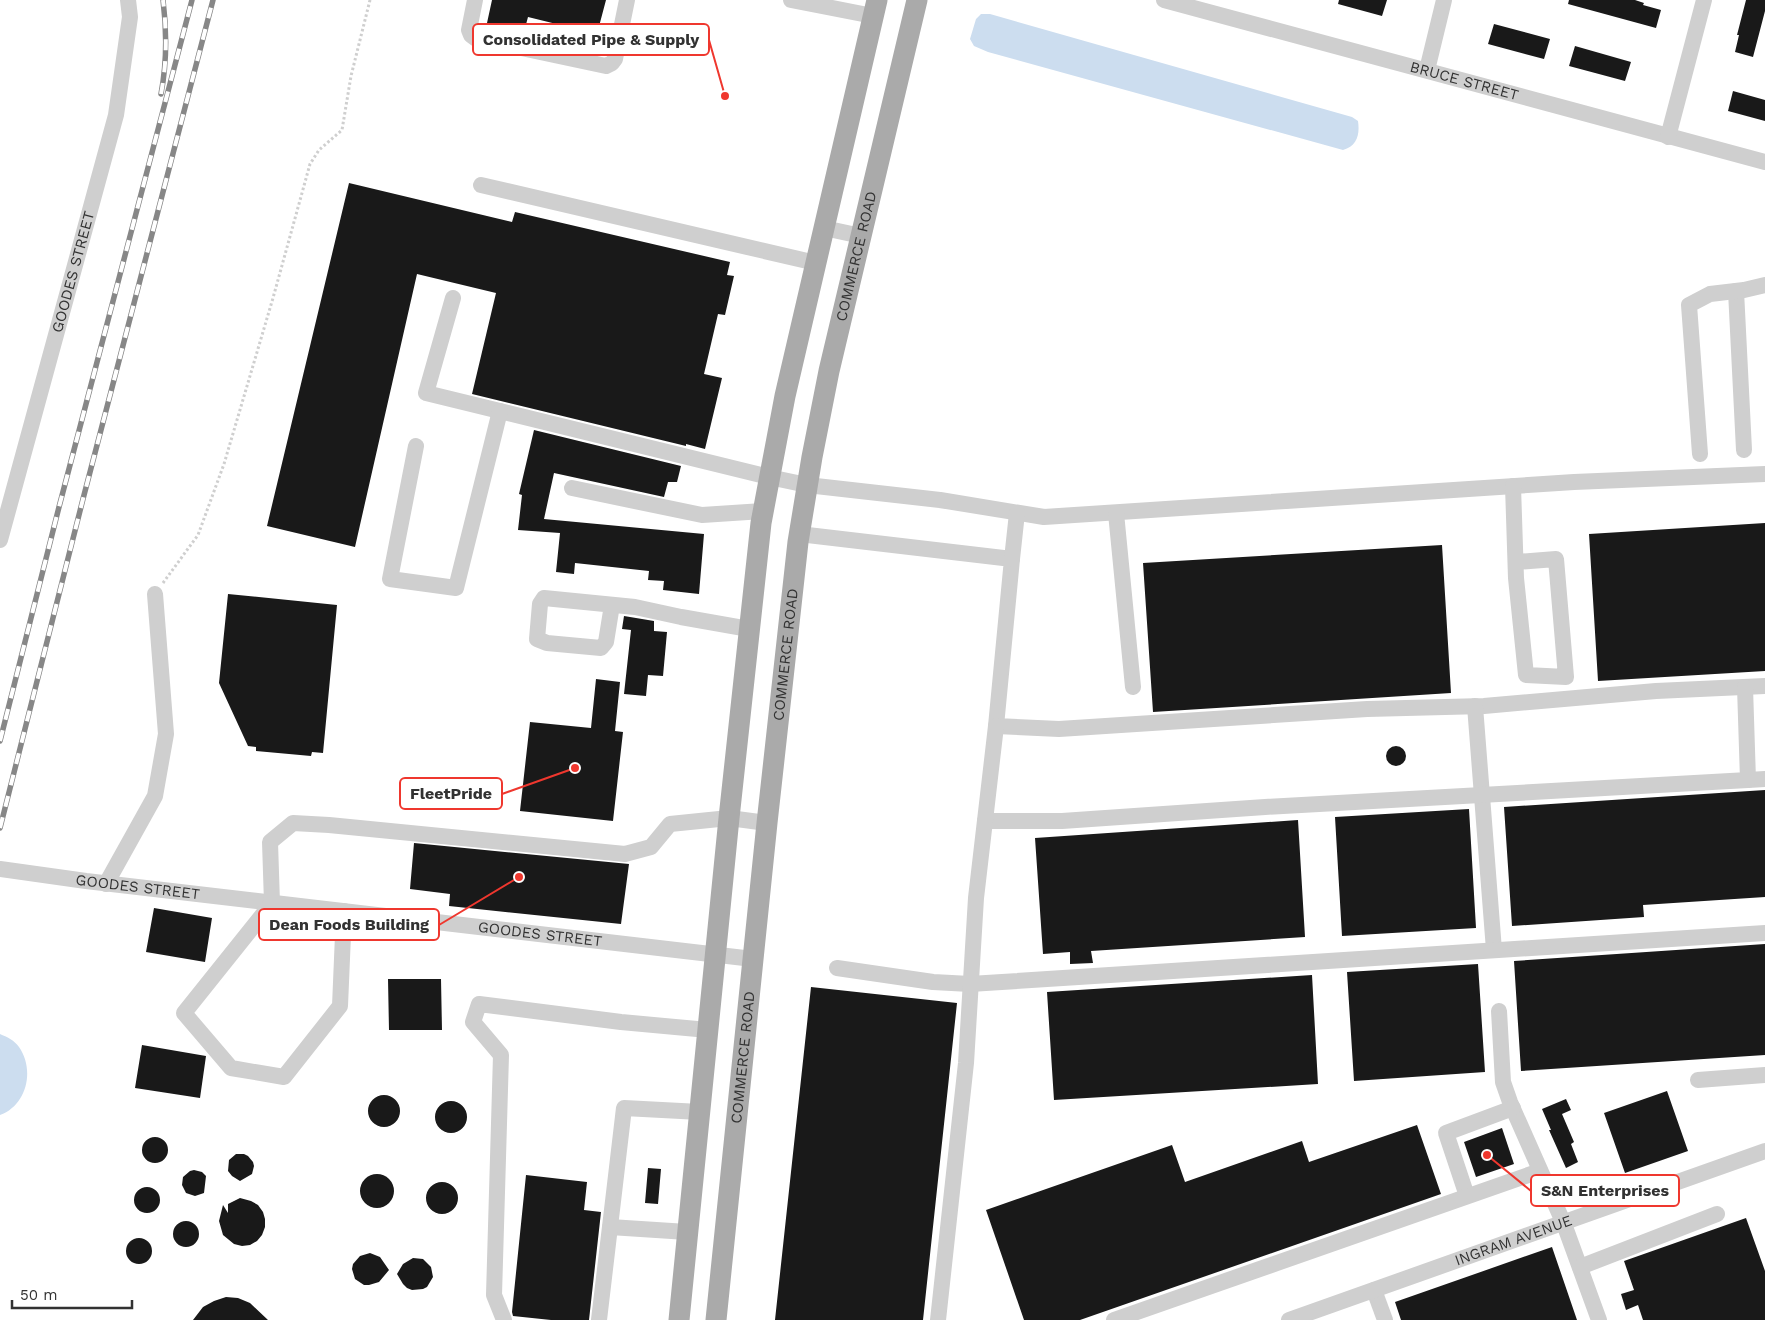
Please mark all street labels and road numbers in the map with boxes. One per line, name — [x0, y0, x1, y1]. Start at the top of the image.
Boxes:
street label: BRUCE STREET — [1408, 58, 1521, 104]
street label: COMMERCE ROAD — [832, 189, 880, 323]
street label: GOODES STREET — [48, 209, 98, 334]
street label: COMMERCE ROAD — [769, 587, 802, 722]
street label: GOODES STREET — [75, 871, 201, 903]
street label: GOODES STREET — [477, 918, 603, 950]
street label: COMMERCE ROAD — [727, 990, 759, 1125]
street label: INGRAM AVENUE — [1452, 1211, 1574, 1269]

